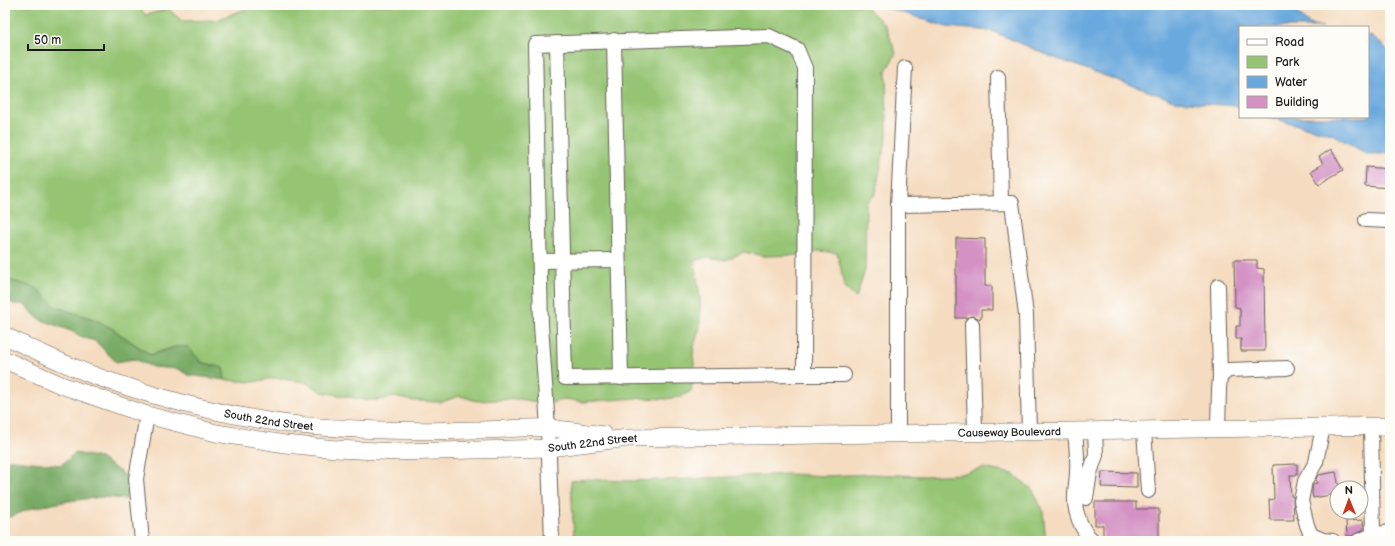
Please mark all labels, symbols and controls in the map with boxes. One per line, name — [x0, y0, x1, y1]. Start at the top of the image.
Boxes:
scale bar — [28, 26, 104, 52]
legend — [1239, 26, 1369, 118]
text: 50 m — [34, 33, 61, 48]
text: Road — [1275, 35, 1304, 50]
text: Park — [1275, 55, 1299, 70]
text: Water — [1275, 75, 1307, 90]
text: Building — [1275, 95, 1319, 110]
street label: South 22nd Street — [223, 407, 314, 433]
street label: Causeway Boulevard — [958, 425, 1061, 440]
street label: South 22nd Street — [547, 432, 638, 455]
north arrow — [1329, 480, 1369, 520]
text: N — [1345, 484, 1353, 497]

